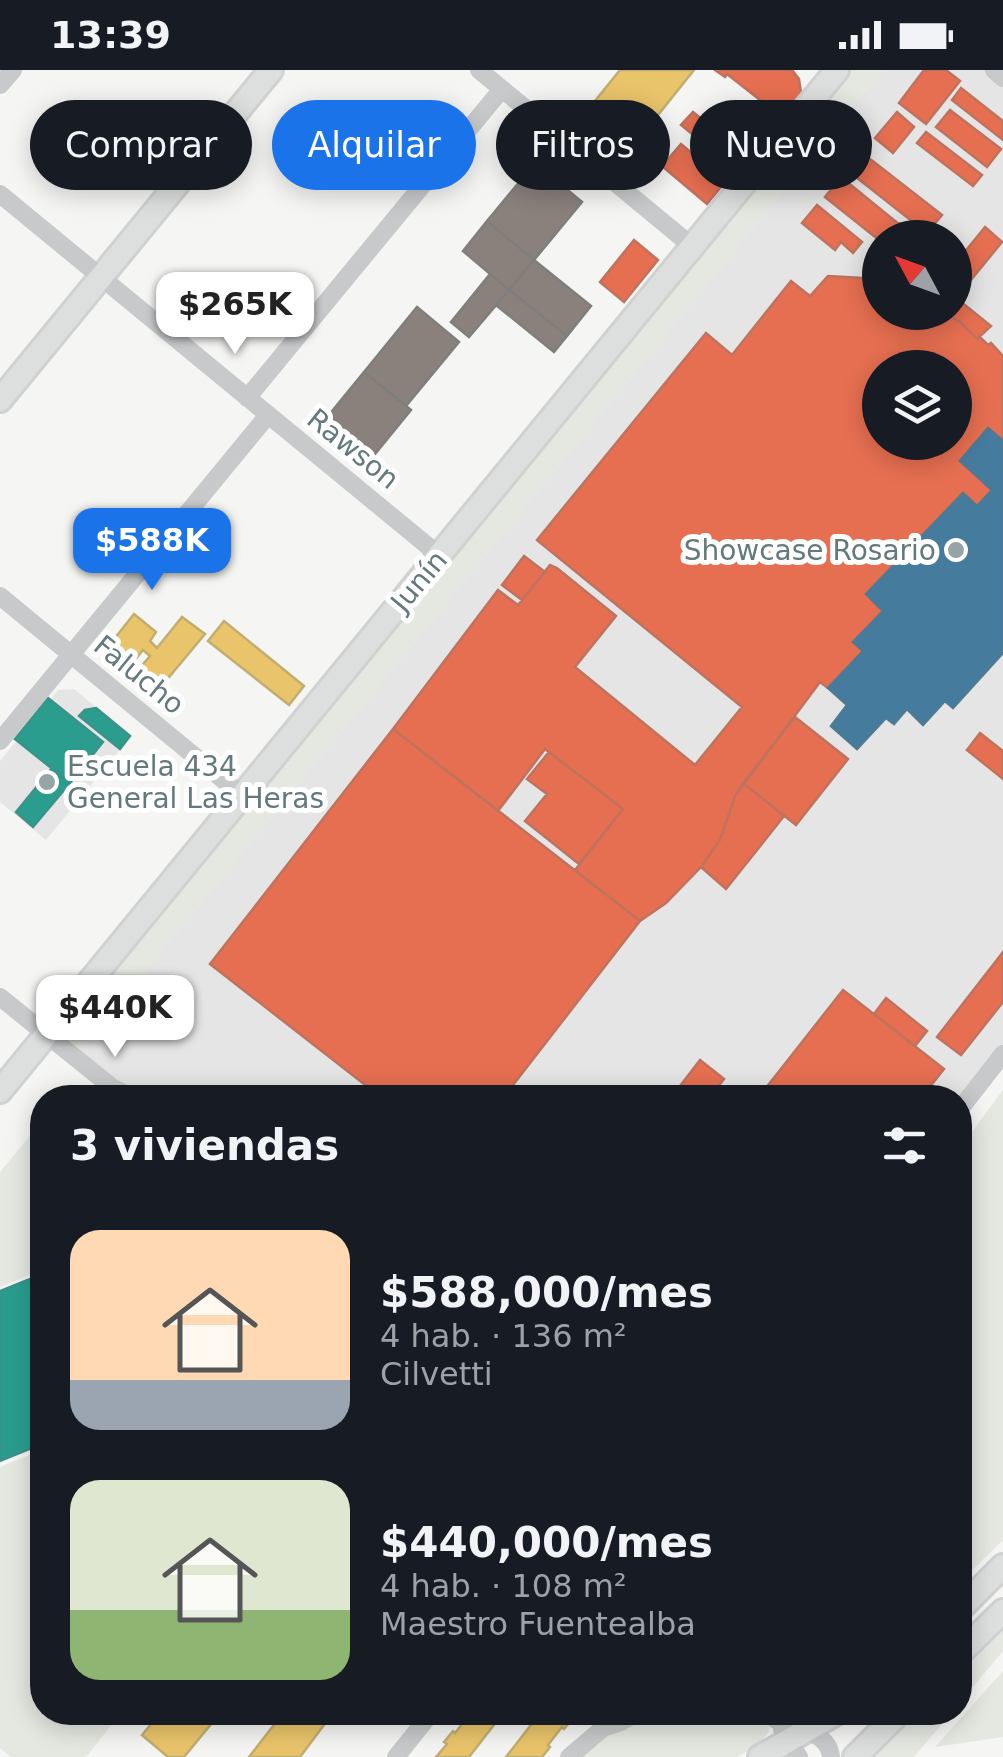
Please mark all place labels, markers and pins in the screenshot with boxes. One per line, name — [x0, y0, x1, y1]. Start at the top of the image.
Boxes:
pin: $265K — [165, 272, 305, 357]
pin: $588K — [82, 508, 222, 593]
place label: Showcase Rosario — [684, 534, 936, 567]
marker: Showcase Rosario — [945, 539, 967, 561]
place label: Escuela 434 General Las Heras — [67, 750, 324, 815]
marker: Escuela 434 General Las Heras — [36, 771, 58, 793]
pin: $440K — [45, 975, 185, 1060]

